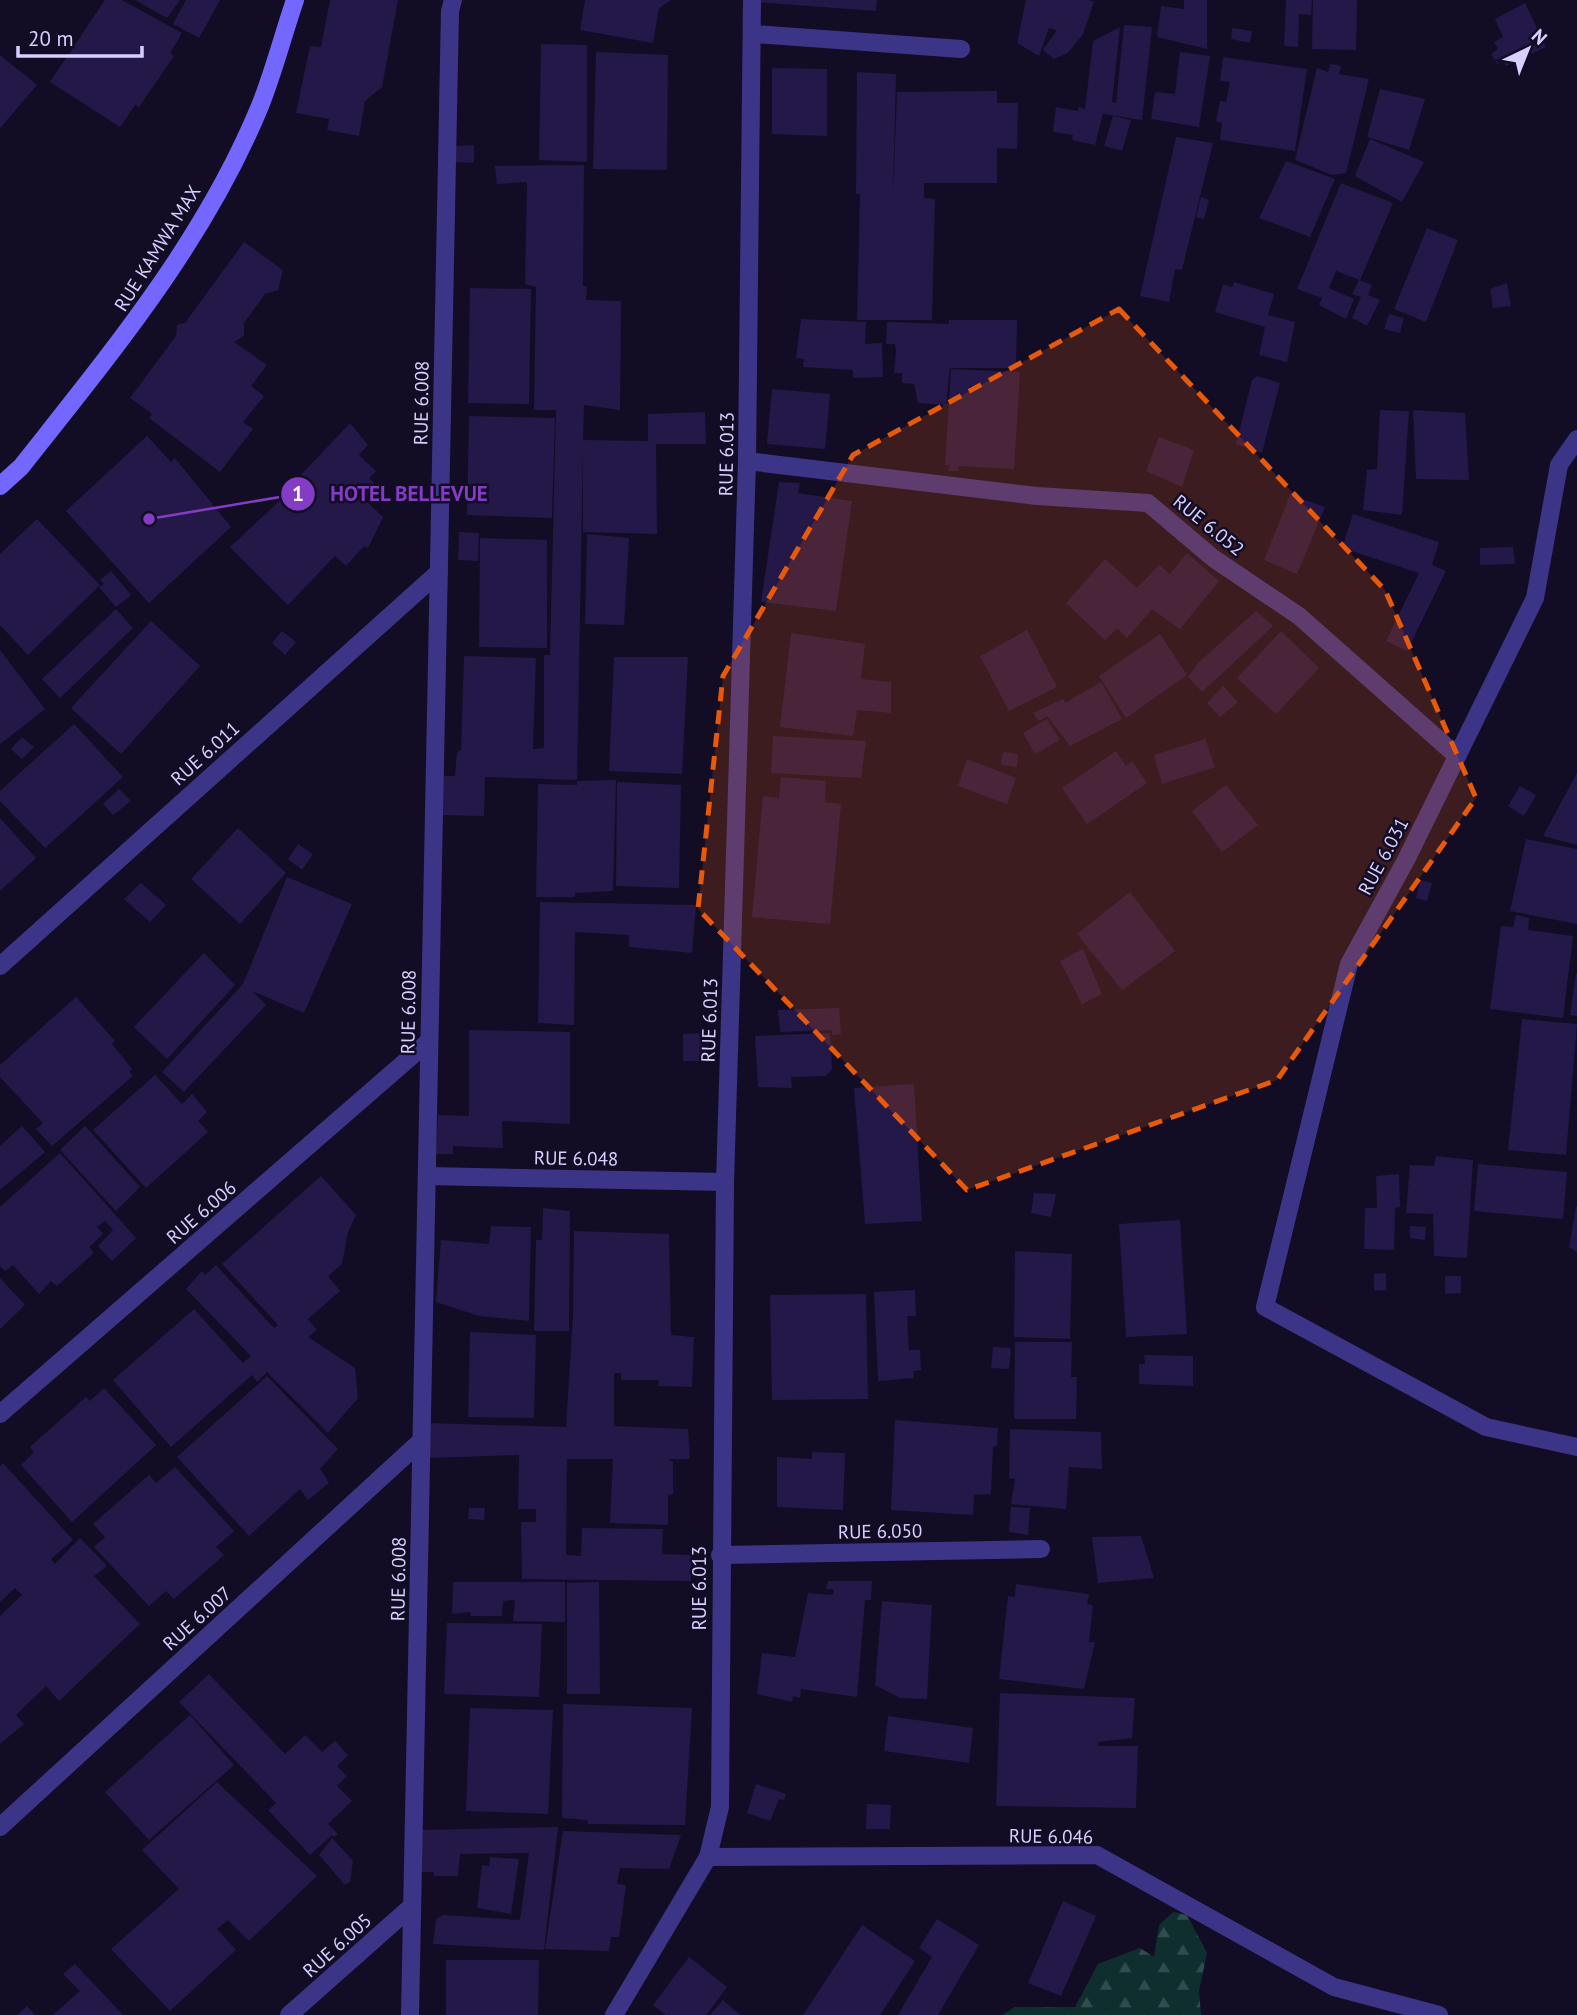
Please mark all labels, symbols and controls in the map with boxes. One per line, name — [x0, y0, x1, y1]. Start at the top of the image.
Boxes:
scale bar — [18, 14, 142, 58]
north arrow — [1493, 14, 1563, 84]
text: N — [1527, 24, 1552, 50]
text: 20 m — [28, 25, 74, 52]
street label: RUE KAMWA MAX — [109, 180, 205, 315]
street label: RUE 6.008 — [408, 361, 434, 445]
street label: RUE 6.013 — [713, 412, 739, 496]
callout: HOTEL BELLEVUE — [281, 473, 502, 515]
text: 1 — [292, 480, 304, 507]
text: HOTEL BELLEVUE — [330, 480, 488, 507]
street label: RUE 6.052 — [1169, 489, 1249, 561]
street label: RUE 6.011 — [166, 716, 244, 790]
street label: RUE 6.031 — [1353, 813, 1413, 899]
street label: RUE 6.008 — [395, 970, 421, 1054]
street label: RUE 6.013 — [696, 977, 722, 1063]
street label: RUE 6.048 — [534, 1145, 618, 1171]
street label: RUE 6.006 — [161, 1175, 241, 1249]
street label: RUE 6.050 — [838, 1518, 922, 1544]
street label: RUE 6.008 — [385, 1537, 411, 1621]
street label: RUE 6.013 — [687, 1546, 711, 1630]
street label: RUE 6.007 — [158, 1581, 236, 1655]
street label: RUE 6.046 — [1009, 1823, 1093, 1849]
street label: RUE 6.005 — [298, 1908, 376, 1982]

